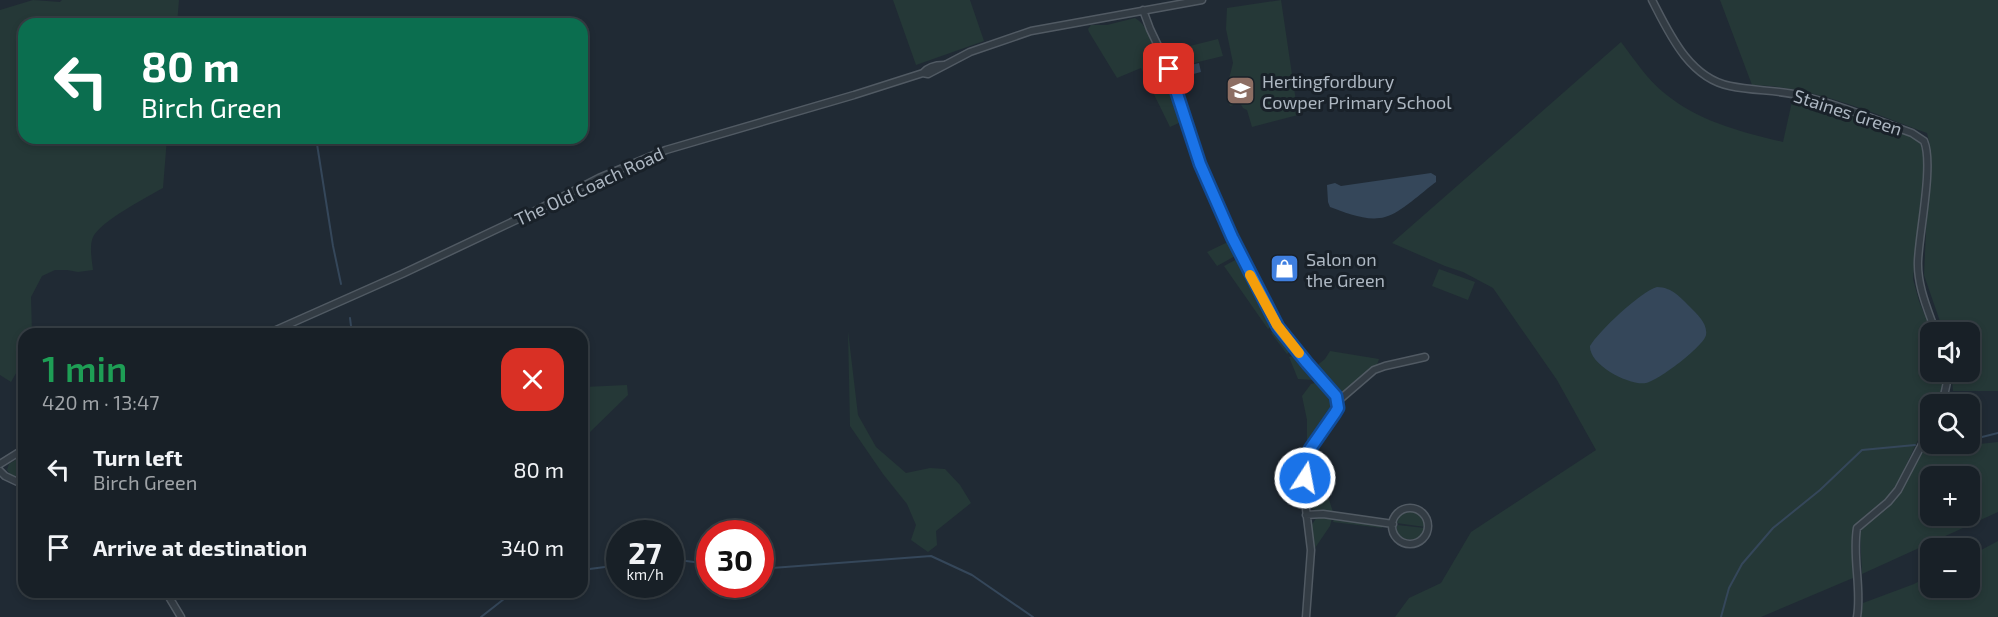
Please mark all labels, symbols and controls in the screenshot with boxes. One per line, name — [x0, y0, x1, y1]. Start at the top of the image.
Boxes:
text: 80 m — [141, 40, 240, 90]
icon: left — [42, 42, 120, 120]
pin — [1143, 43, 1194, 94]
icon: arrive — [1152, 52, 1185, 85]
place label: Hertingfordbury Cowper Primary School — [1262, 70, 1452, 113]
school or university icon: Hertingfordbury Cowper Primary School — [1225, 75, 1257, 107]
street label: Staines Green — [1791, 84, 1905, 140]
text: Birch Green — [141, 91, 282, 123]
street label: The Old Coach Road — [511, 142, 667, 230]
place label: Salon on the Green — [1306, 248, 1385, 291]
shop icon: Salon on the Green — [1269, 253, 1301, 285]
map controls — [1920, 322, 1980, 598]
button: sound — [1920, 322, 1980, 382]
text: 1 min — [42, 346, 127, 389]
button: close — [501, 348, 564, 411]
text: 420 m · 13:47 — [42, 390, 160, 414]
button: search — [1920, 394, 1980, 454]
text: Turn left — [93, 444, 182, 470]
position arrow — [1273, 446, 1337, 510]
icon: left — [42, 453, 75, 486]
text: 80 m — [513, 456, 564, 482]
button: + — [1920, 466, 1980, 526]
text: Birch Green — [93, 470, 197, 494]
speed limit sign: 30 — [696, 520, 774, 598]
icon: arrive — [42, 531, 75, 564]
text: Arrive at destination — [93, 534, 307, 560]
text: 340 m — [501, 534, 564, 560]
text: 27 — [628, 534, 662, 570]
button: − — [1920, 538, 1980, 598]
text: km/h — [626, 565, 664, 583]

